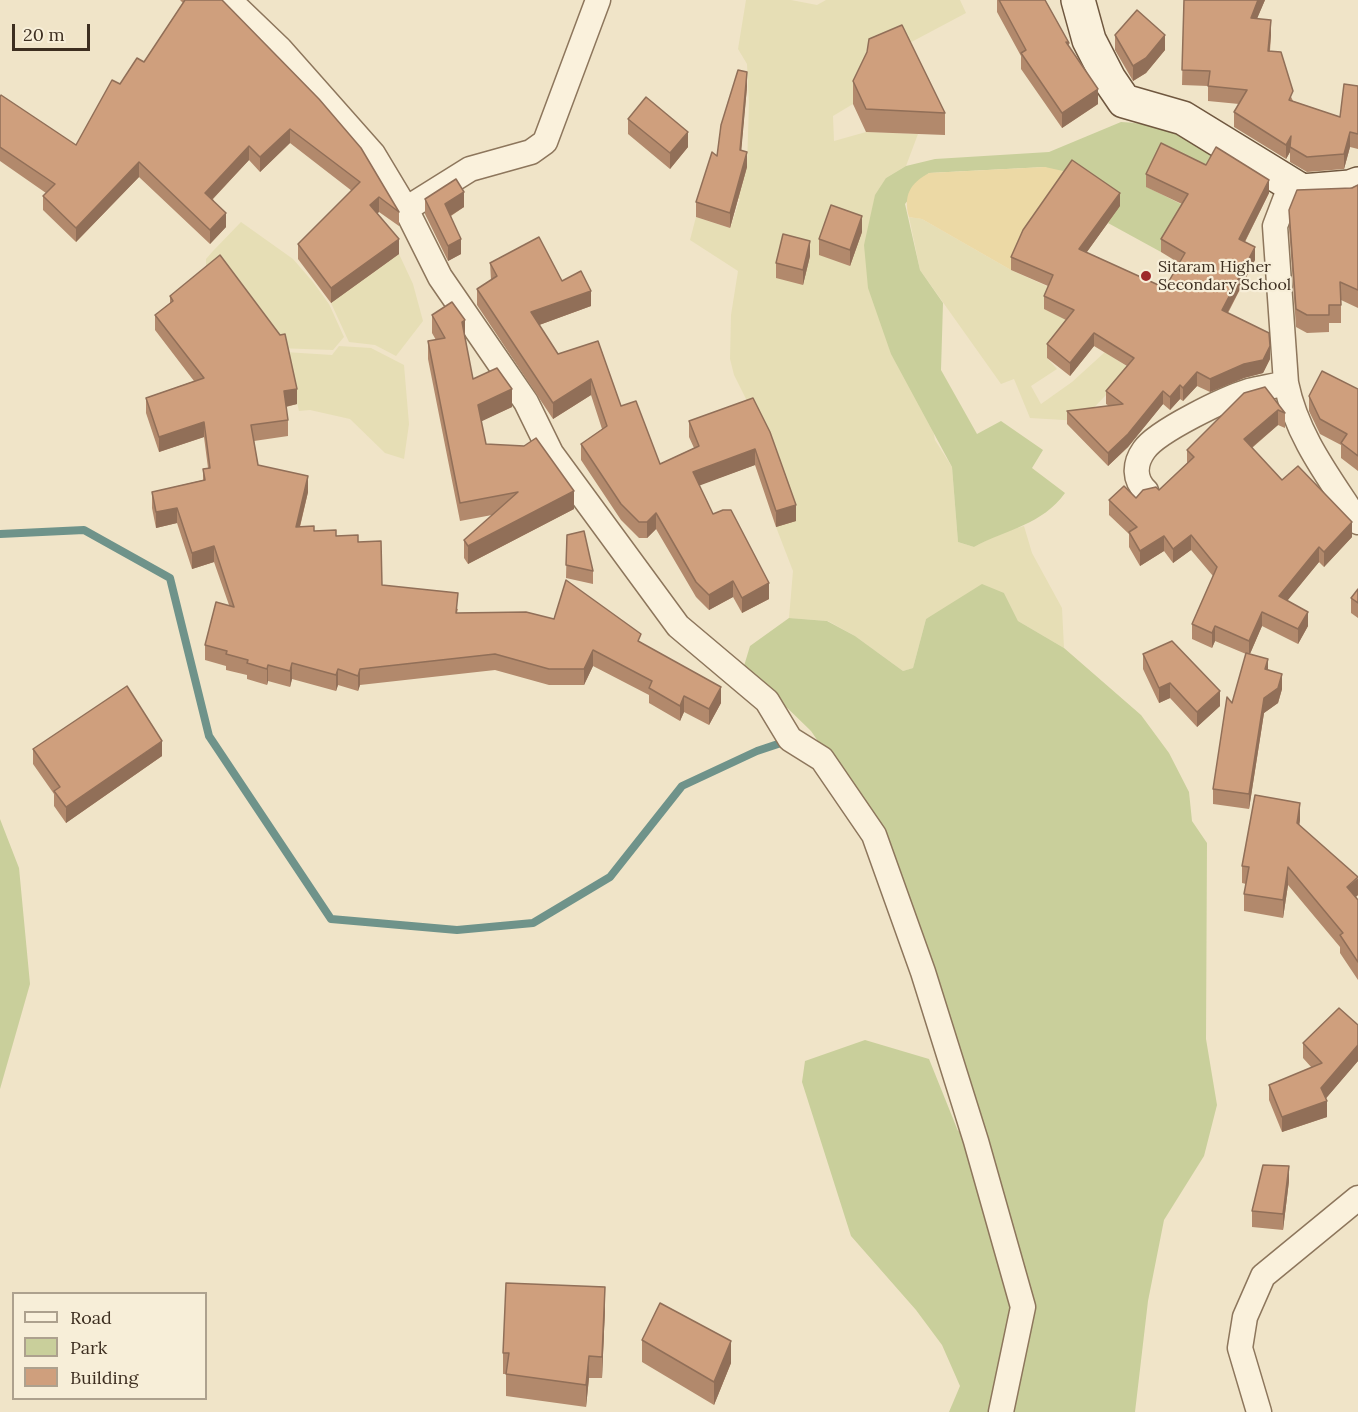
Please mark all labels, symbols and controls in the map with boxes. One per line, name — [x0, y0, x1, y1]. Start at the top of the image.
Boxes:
scale bar — [15, 12, 93, 50]
text: 20 m — [23, 23, 65, 46]
place label: Sitaram Higher Secondary School — [1158, 257, 1291, 295]
marker: Sitaram Higher Secondary School — [1139, 269, 1153, 283]
legend — [12, 1292, 207, 1400]
text: Road — [70, 1306, 112, 1329]
text: Park — [70, 1336, 107, 1359]
text: Building — [70, 1366, 138, 1389]

